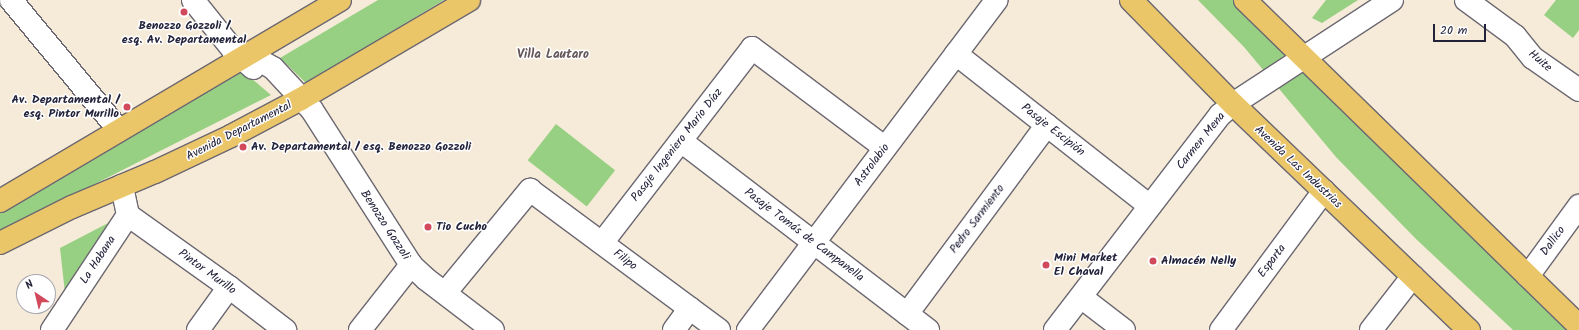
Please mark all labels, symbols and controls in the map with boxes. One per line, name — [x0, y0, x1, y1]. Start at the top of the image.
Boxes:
marker: Benozzo Gozzoli / esq. Av. Departamental — [179, 7, 189, 17]
scale bar — [1435, 16, 1488, 42]
place label: Benozzo Gozzoli / esq. Av. Departamental — [122, 19, 246, 47]
text: 20 m — [1440, 21, 1467, 40]
district label: Villa Lautaro — [517, 47, 589, 63]
street label: Huite — [1525, 47, 1555, 75]
street label: Pasaje Ingeniero Mario Díaz — [628, 85, 726, 205]
place label: Av. Departamental / esq. Pintor Murillo — [12, 93, 119, 121]
street label: Avenida Departamental — [184, 98, 294, 164]
street label: Pasaje Escipión — [1018, 101, 1088, 159]
marker: Av. Departamental / esq. Pintor Murillo — [122, 102, 132, 112]
street label: Carmen Mena — [1173, 109, 1229, 173]
street label: Avenida Las Industrias — [1251, 123, 1345, 211]
place label: Av. Departamental / esq. Benozzo Gozzoli — [251, 140, 471, 154]
street label: Astrolabio — [851, 141, 893, 189]
marker: Av. Departamental / esq. Benozzo Gozzoli — [238, 142, 248, 152]
street label: Pedro Sarmiento — [946, 182, 1008, 256]
street label: Pasaje Tomás de Campanella — [741, 185, 867, 285]
street label: Benozzo Gozzoli — [357, 187, 413, 263]
place label: Tio Cucho — [436, 220, 487, 234]
marker: Tio Cucho — [423, 222, 433, 232]
street label: Dallico — [1538, 223, 1568, 259]
street label: La Habana — [77, 233, 119, 287]
street label: Esparta — [1255, 242, 1289, 280]
street label: Pintor Murillo — [175, 246, 239, 298]
street label: Filipo — [610, 246, 640, 274]
place label: Mini Market El Chaval — [1054, 251, 1117, 279]
place label: Almacén Nelly — [1161, 254, 1236, 268]
marker: Almacén Nelly — [1148, 256, 1158, 266]
marker: Mini Market El Chaval — [1041, 260, 1051, 270]
north arrow — [16, 274, 56, 314]
text: N — [22, 276, 38, 294]

